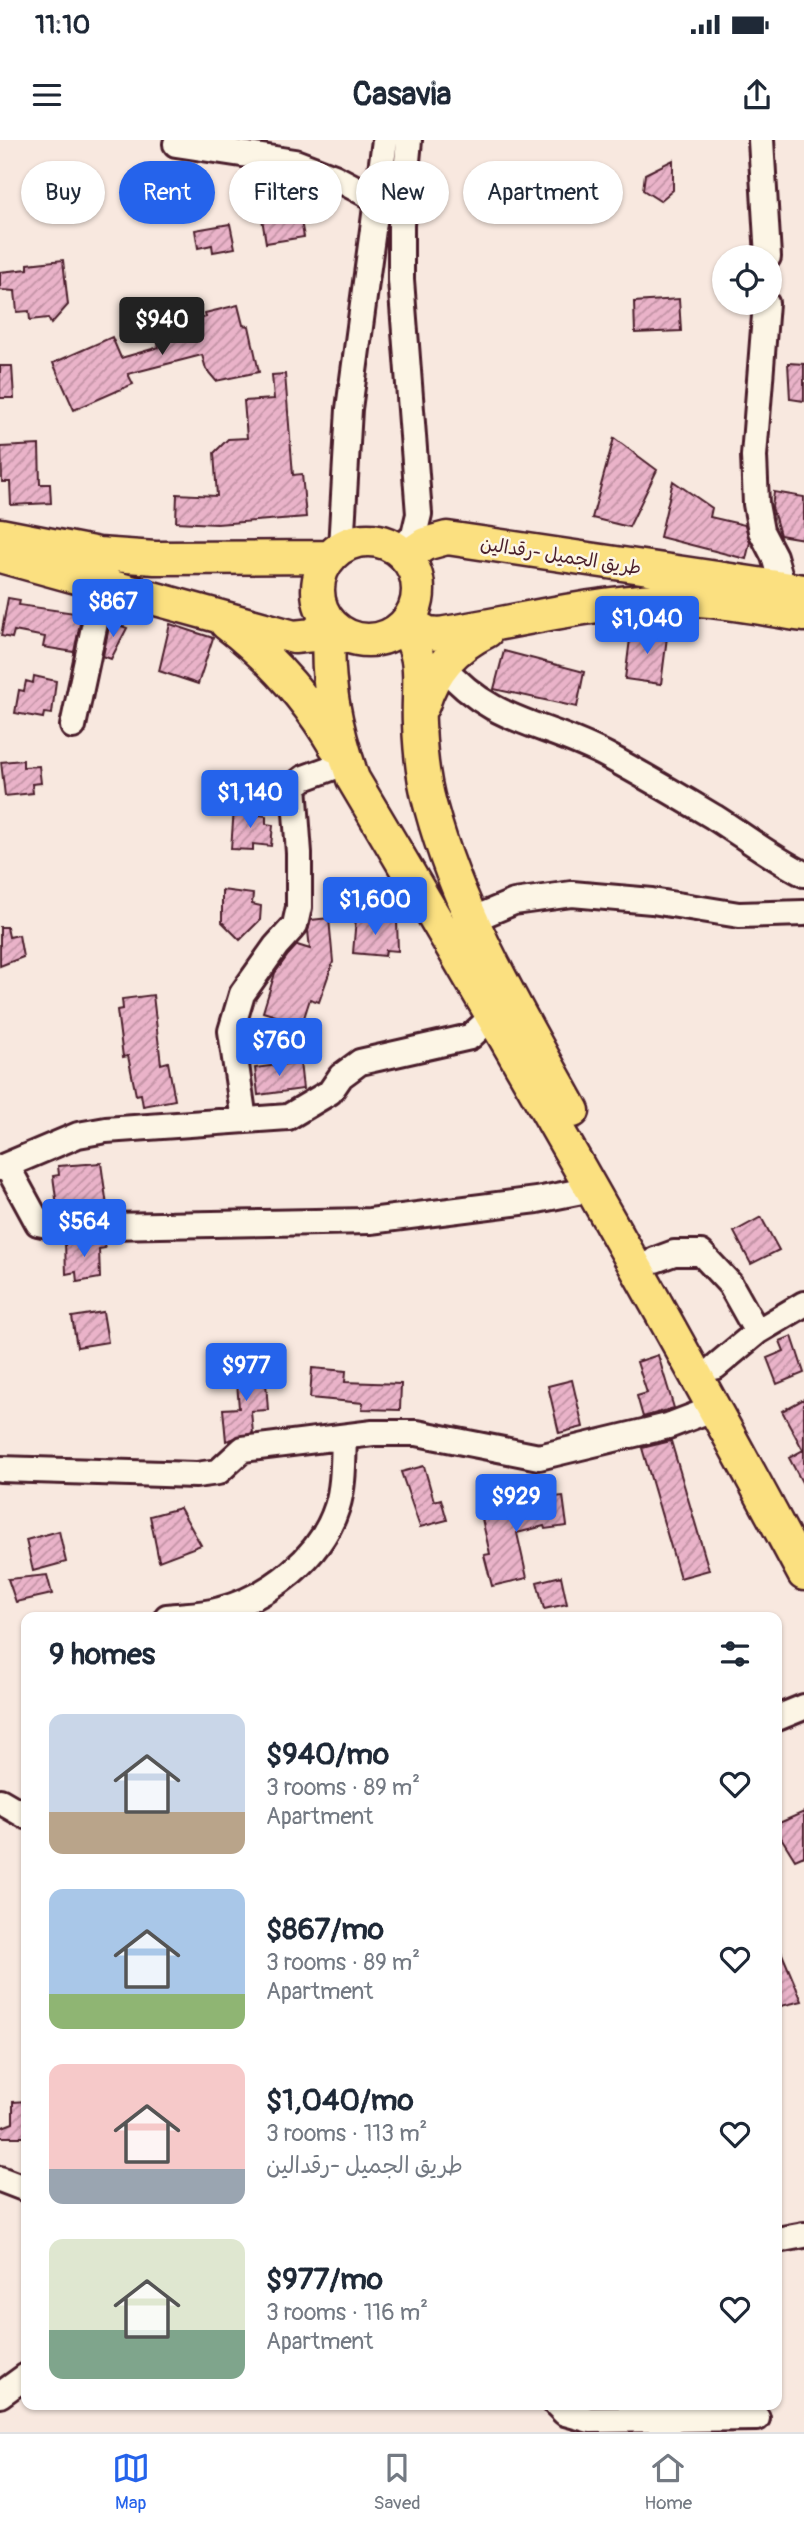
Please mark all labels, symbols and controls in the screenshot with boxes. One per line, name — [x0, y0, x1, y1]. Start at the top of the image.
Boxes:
text: 11:10 — [35, 9, 90, 41]
text: Casavia — [353, 75, 451, 115]
icon: menu — [28, 76, 66, 114]
icon: share — [738, 76, 776, 114]
chip: Buy — [21, 161, 105, 224]
chip: Rent — [119, 161, 215, 224]
chip: Filters — [229, 161, 342, 224]
chip: New — [356, 161, 449, 224]
chip: Apartment — [463, 161, 623, 224]
map controls — [712, 245, 782, 315]
button: locate — [712, 245, 782, 315]
pin: $940 — [121, 298, 203, 357]
text: $940 — [135, 305, 189, 334]
street label: طريق الجميل -رقدالين — [479, 531, 643, 581]
pin: $867 — [72, 580, 154, 639]
text: $867 — [88, 587, 138, 616]
pin: $1,040 — [590, 596, 704, 656]
text: $1,040 — [611, 604, 683, 633]
pin: $1,140 — [193, 770, 307, 830]
text: $1,140 — [217, 778, 283, 807]
pin: $1,600 — [318, 878, 432, 937]
text: $1,600 — [339, 885, 411, 914]
pin: $760 — [238, 1018, 320, 1078]
text: $760 — [252, 1026, 306, 1055]
pin: $564 — [43, 1200, 125, 1259]
text: $564 — [58, 1207, 110, 1236]
pin: $977 — [205, 1344, 287, 1403]
text: $977 — [222, 1351, 270, 1380]
pin: $929 — [475, 1474, 557, 1534]
text: $929 — [491, 1482, 541, 1511]
icon: filters — [716, 1635, 754, 1673]
text: 9 homes — [49, 1636, 155, 1673]
text: $940/mo — [266, 1736, 389, 1773]
icon: home — [105, 1742, 189, 1826]
icon: heart — [716, 1765, 754, 1803]
text: 3 rooms · 89 m² — [266, 1773, 420, 1802]
text: Apartment — [266, 1802, 373, 1831]
text: $867/mo — [266, 1911, 384, 1948]
icon: home — [105, 1917, 189, 2001]
icon: heart — [716, 1940, 754, 1978]
text: 3 rooms · 89 m² — [266, 1948, 420, 1977]
text: Apartment — [266, 1977, 373, 2006]
text: $1,040/mo — [266, 2082, 414, 2119]
icon: home — [105, 2092, 189, 2176]
icon: heart — [716, 2115, 754, 2153]
text: 3 rooms · 113 m² — [266, 2119, 427, 2148]
text: طريق الجميل -رقدالين — [266, 2151, 463, 2180]
text: $977/mo — [266, 2261, 383, 2298]
icon: home — [105, 2267, 189, 2351]
icon: heart — [716, 2290, 754, 2328]
text: 3 rooms · 116 m² — [266, 2298, 428, 2327]
text: Apartment — [266, 2327, 373, 2356]
tab: Map — [112, 2449, 150, 2515]
tab: Saved — [373, 2449, 421, 2515]
tab: Home — [644, 2449, 692, 2515]

